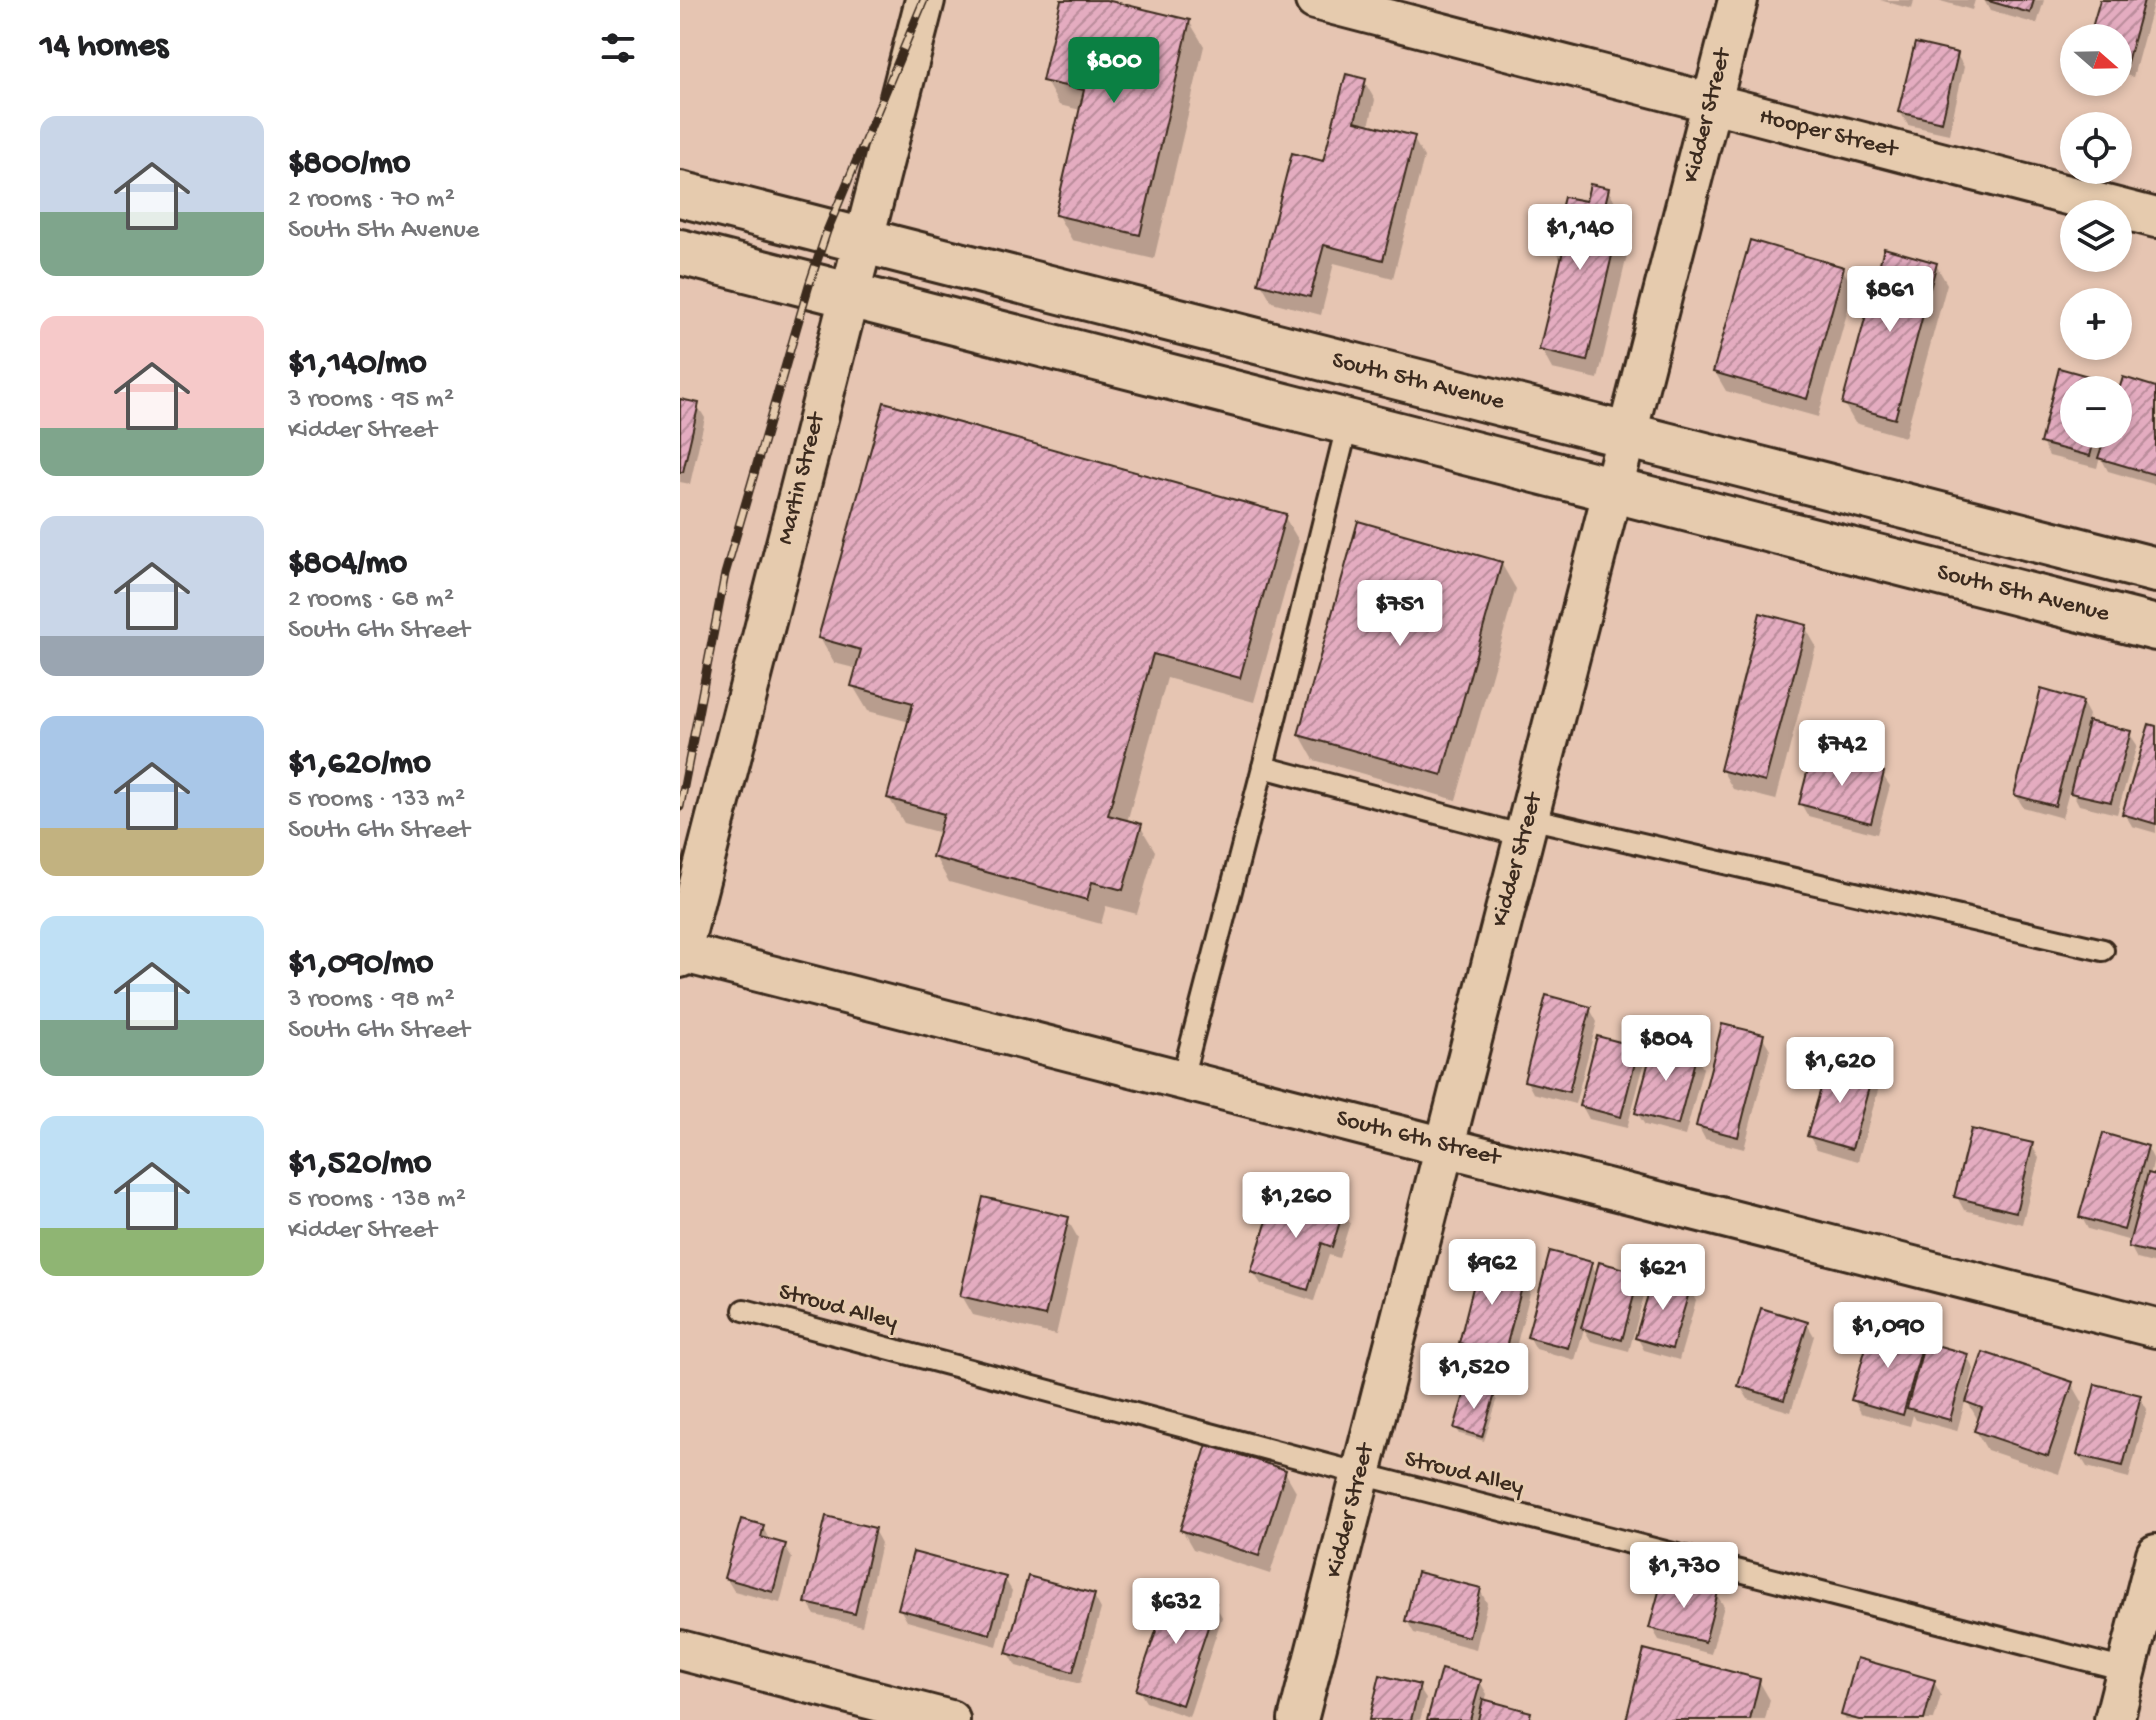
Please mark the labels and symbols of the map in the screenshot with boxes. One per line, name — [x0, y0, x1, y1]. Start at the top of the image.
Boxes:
north arrow — [2060, 24, 2132, 96]
pin: $800 — [1067, 37, 1161, 105]
street label: Kidder Street — [1677, 44, 1739, 186]
street label: Hooper Street — [1756, 103, 1902, 166]
pin: $1,140 — [1515, 204, 1645, 272]
pin: $861 — [1843, 266, 1937, 334]
street label: South 5th Avenue — [1329, 347, 1508, 418]
street label: Martin Street — [772, 408, 833, 548]
street label: South 5th Avenue — [1934, 559, 2113, 630]
pin: $751 — [1353, 580, 1447, 648]
pin: $742 — [1795, 720, 1889, 788]
street label: Kidder Street — [1486, 788, 1550, 930]
pin: $804 — [1619, 1015, 1713, 1083]
pin: $1,620 — [1775, 1037, 1905, 1105]
street label: South 6th Street — [1333, 1105, 1505, 1174]
pin: $1,260 — [1231, 1172, 1361, 1240]
pin: $962 — [1445, 1239, 1539, 1307]
pin: $621 — [1616, 1244, 1710, 1312]
street label: Stroud Alley — [775, 1278, 901, 1338]
pin: $1,090 — [1823, 1302, 1953, 1370]
pin: $1,520 — [1409, 1343, 1539, 1411]
street label: Kidder Street — [1320, 1439, 1382, 1581]
street label: Stroud Alley — [1401, 1445, 1527, 1503]
pin: $1,730 — [1619, 1542, 1749, 1610]
pin: $632 — [1129, 1578, 1223, 1646]

